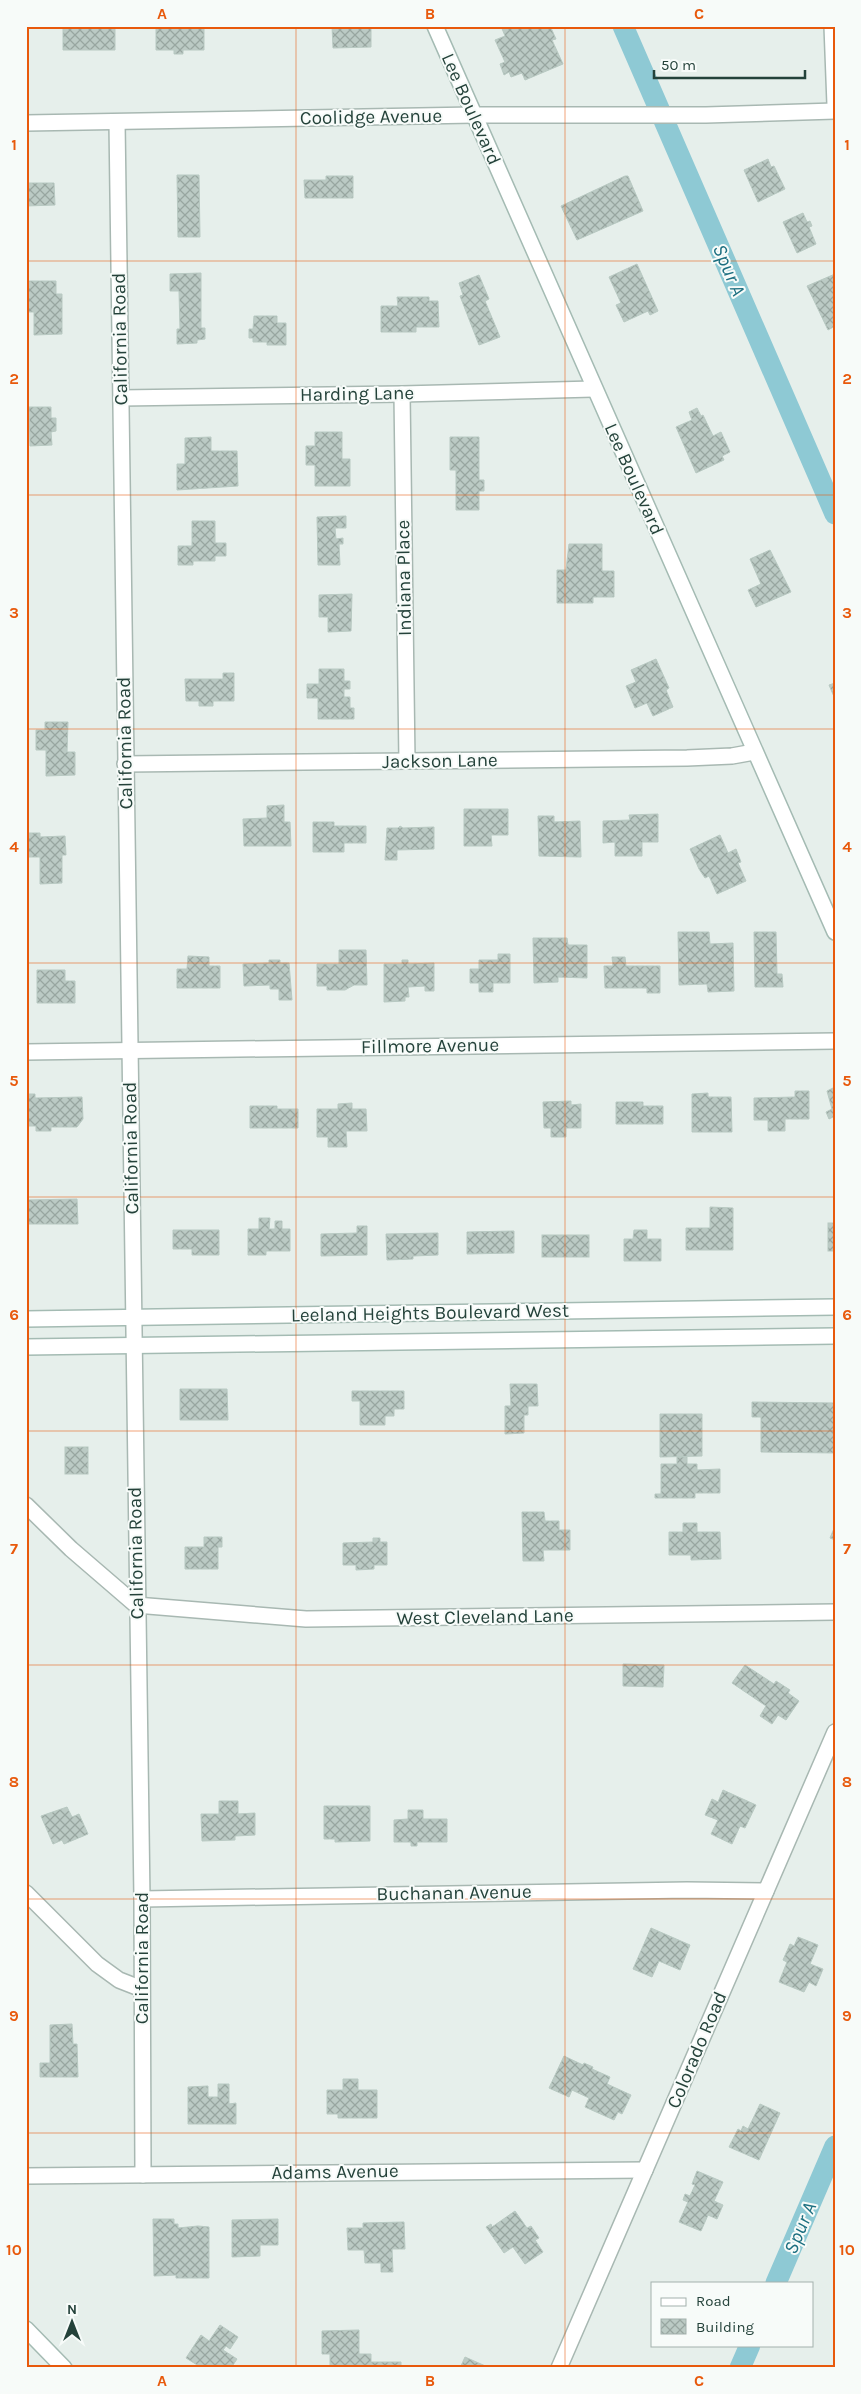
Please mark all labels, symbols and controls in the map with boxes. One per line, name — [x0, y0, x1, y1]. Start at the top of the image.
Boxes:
text: A — [157, 4, 167, 23]
text: B — [425, 4, 435, 23]
text: C — [694, 4, 704, 23]
scale bar — [654, 48, 805, 80]
street label: Lee Boulevard — [437, 50, 505, 168]
text: 50 m — [661, 56, 696, 74]
street label: Coolidge Avenue — [300, 105, 442, 129]
text: 1 — [11, 135, 17, 154]
text: 1 — [844, 135, 850, 154]
water label: Spur A — [708, 241, 750, 299]
street label: California Road — [108, 272, 132, 406]
text: 2 — [9, 369, 19, 388]
text: 2 — [842, 369, 852, 388]
street label: Harding Lane — [300, 382, 414, 406]
street label: Lee Boulevard — [600, 420, 668, 538]
street label: Indiana Place — [392, 520, 416, 636]
text: 3 — [9, 603, 19, 622]
text: 3 — [842, 603, 852, 622]
street label: California Road — [113, 676, 137, 810]
street label: Jackson Lane — [382, 749, 498, 773]
text: 4 — [9, 837, 19, 856]
text: 4 — [842, 837, 852, 856]
street label: Fillmore Avenue — [361, 1034, 499, 1058]
text: 5 — [9, 1071, 19, 1090]
text: 5 — [842, 1071, 852, 1090]
street label: California Road — [119, 1081, 143, 1215]
street label: Leeland Heights Boulevard West — [291, 1300, 569, 1326]
text: 6 — [9, 1305, 19, 1324]
text: 6 — [842, 1305, 852, 1324]
street label: California Road — [124, 1486, 148, 1620]
text: 7 — [10, 1539, 18, 1558]
text: 7 — [843, 1539, 851, 1558]
street label: West Cleveland Lane — [396, 1604, 574, 1630]
text: 8 — [9, 1772, 19, 1791]
text: 8 — [842, 1772, 852, 1791]
street label: Buchanan Avenue — [376, 1881, 532, 1905]
street label: California Road — [131, 1892, 153, 2024]
street label: Colorado Road — [662, 1988, 732, 2112]
text: 9 — [9, 2006, 19, 2025]
text: 9 — [842, 2006, 852, 2025]
street label: Adams Avenue — [271, 2160, 399, 2184]
water label: Spur A — [779, 2199, 821, 2257]
text: 10 — [6, 2240, 22, 2259]
text: 10 — [839, 2240, 855, 2259]
legend — [651, 2282, 814, 2346]
text: Road — [696, 2292, 731, 2310]
north arrow — [48, 2296, 98, 2346]
text: N — [67, 2301, 77, 2318]
text: Building — [696, 2318, 754, 2336]
text: A — [157, 2371, 167, 2390]
text: B — [425, 2371, 435, 2390]
text: C — [694, 2371, 704, 2390]

